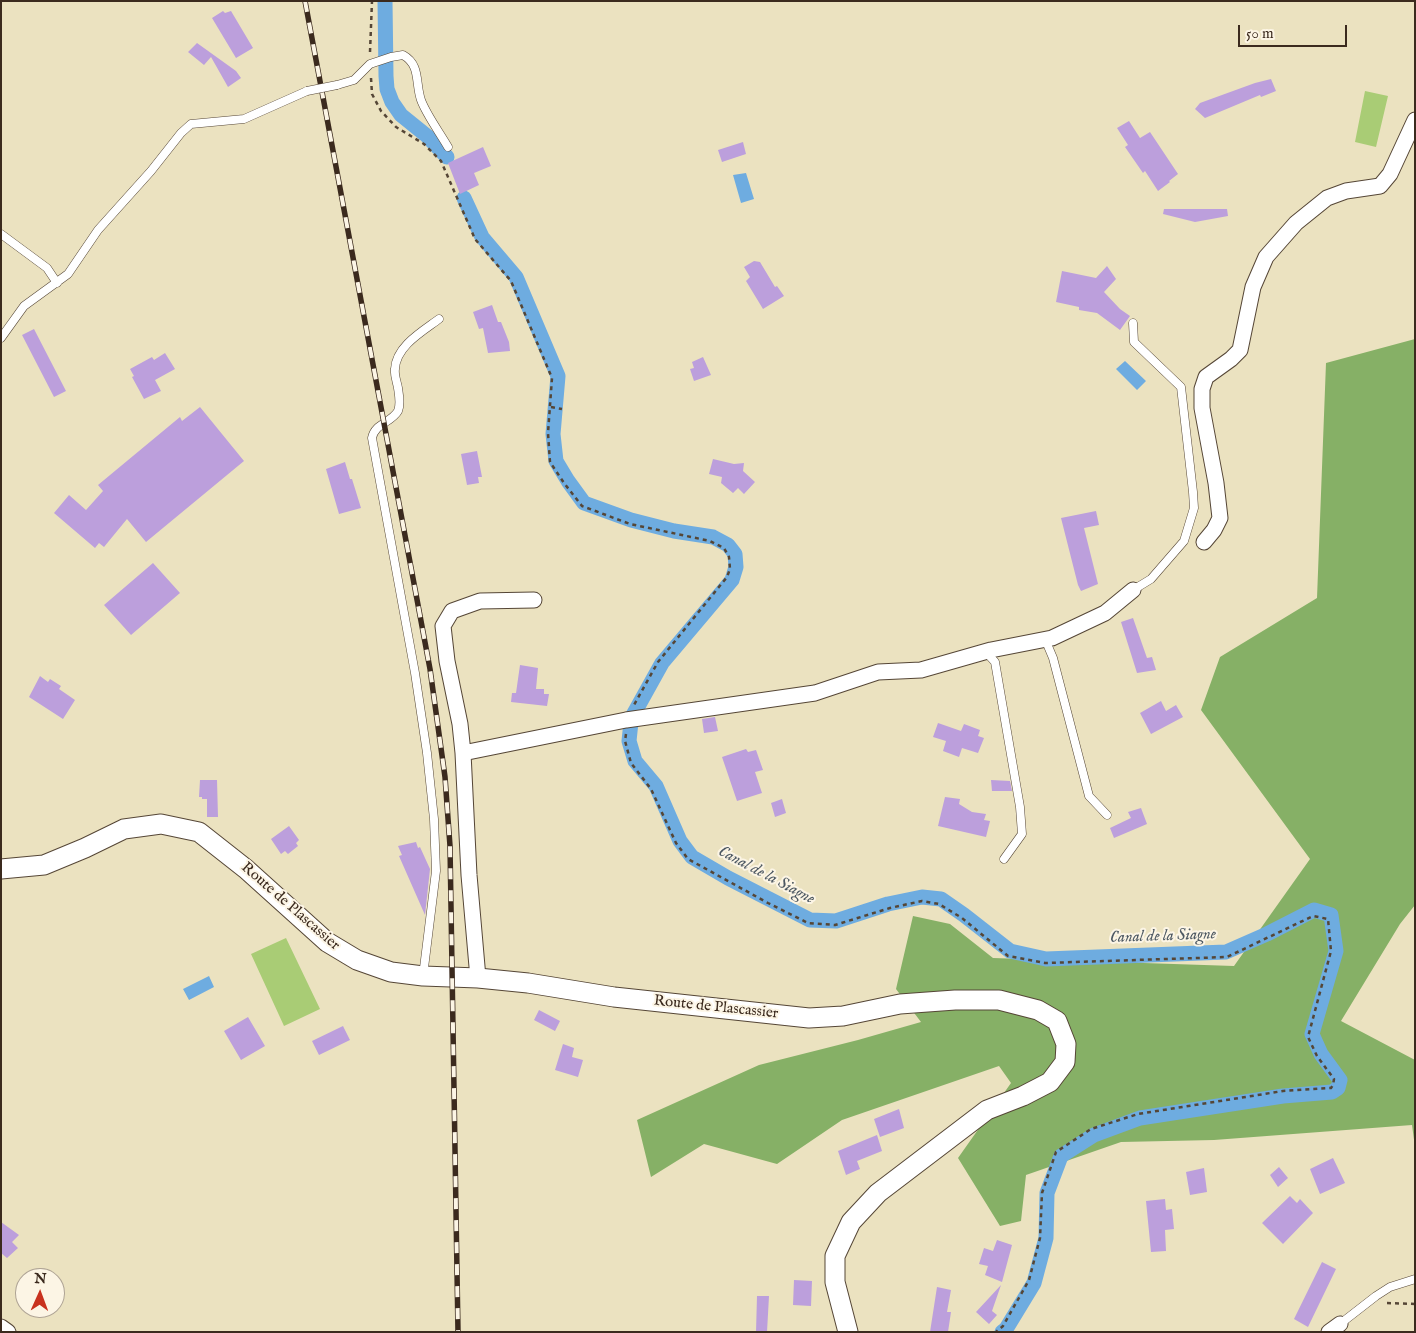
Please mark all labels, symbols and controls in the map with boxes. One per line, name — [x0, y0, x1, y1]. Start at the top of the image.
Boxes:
scale bar — [1241, 15, 1350, 47]
text: 50 m — [1246, 24, 1274, 43]
water label: Canal de la Siagne — [715, 843, 817, 909]
street label: Route de Plascassier — [237, 859, 343, 955]
water label: Canal de la Siagne — [1110, 926, 1216, 948]
street label: Route de Plascassier — [653, 993, 779, 1023]
north arrow — [15, 1268, 65, 1318]
text: N — [34, 1270, 47, 1288]

